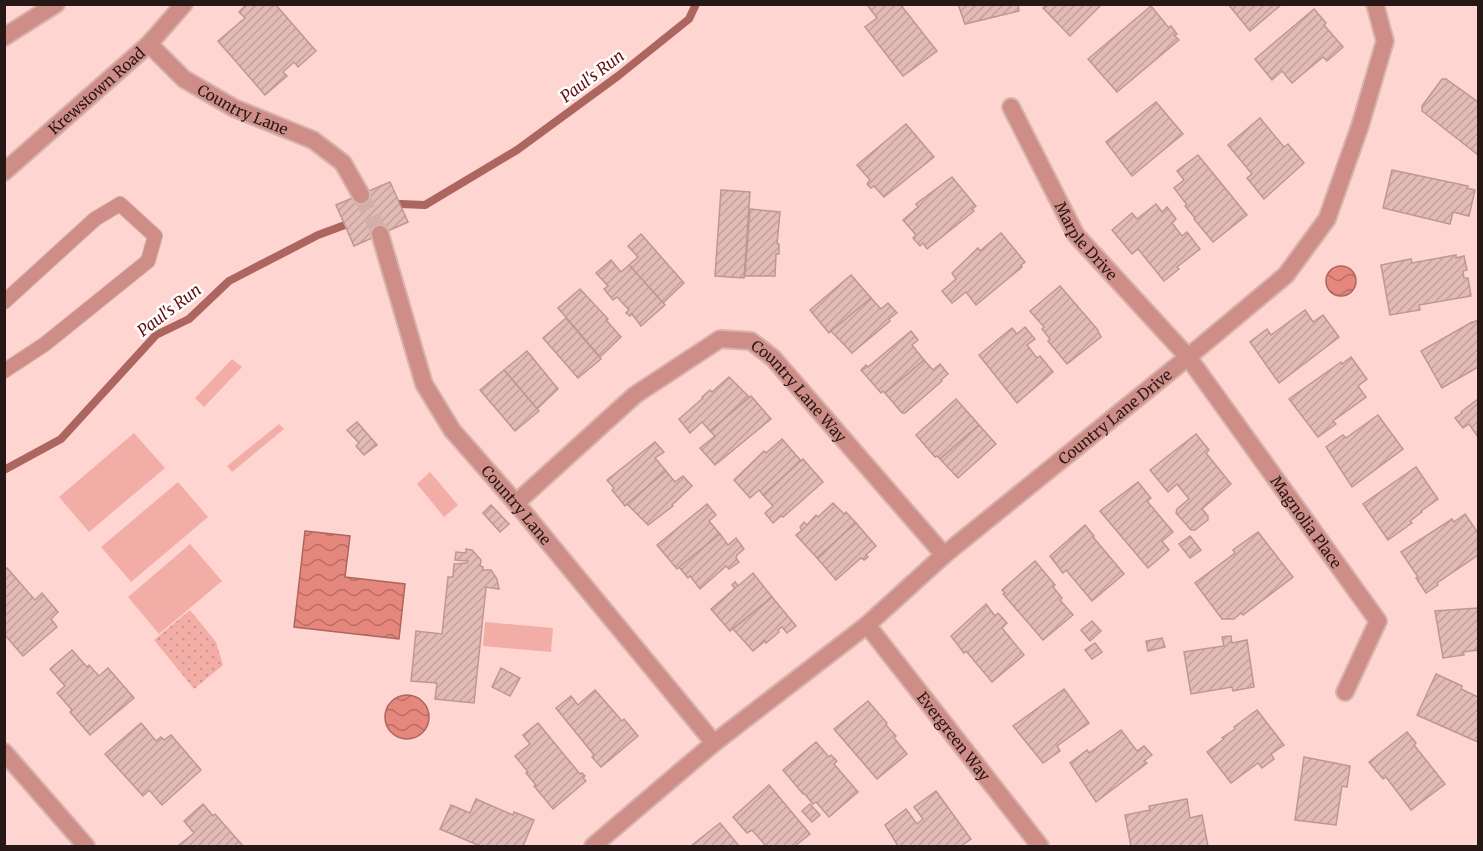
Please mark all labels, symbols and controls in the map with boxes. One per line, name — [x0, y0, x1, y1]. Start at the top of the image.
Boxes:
street label: Krewstown Road — [44, 43, 148, 138]
water label: Paul's Run — [556, 45, 628, 107]
street label: Country Lane — [194, 79, 291, 139]
street label: Marple Drive — [1051, 198, 1122, 284]
water label: Paul's Run — [133, 279, 205, 341]
street label: Country Lane Way — [748, 335, 851, 446]
street label: Country Lane Drive — [1054, 365, 1175, 468]
street label: Country Lane — [478, 461, 556, 548]
street label: Magnolia Place — [1267, 472, 1346, 572]
street label: Evergreen Way — [913, 688, 995, 784]

